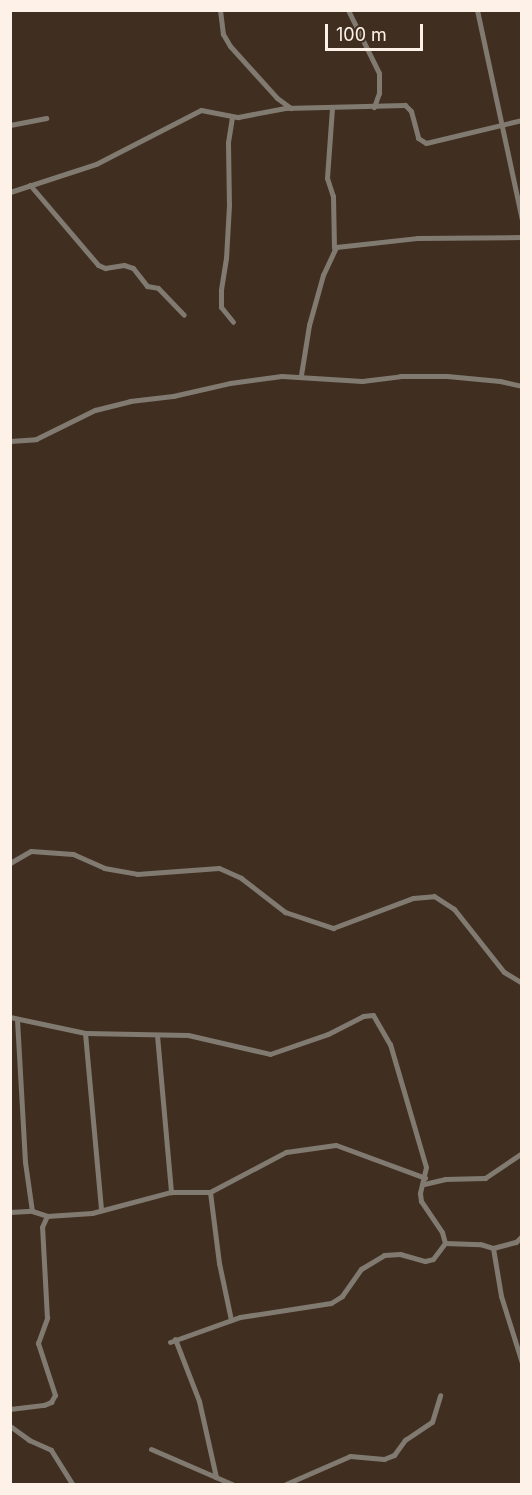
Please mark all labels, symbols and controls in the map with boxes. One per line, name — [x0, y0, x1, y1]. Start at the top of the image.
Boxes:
scale bar — [328, 12, 426, 50]
text: 100 m — [336, 24, 387, 45]

